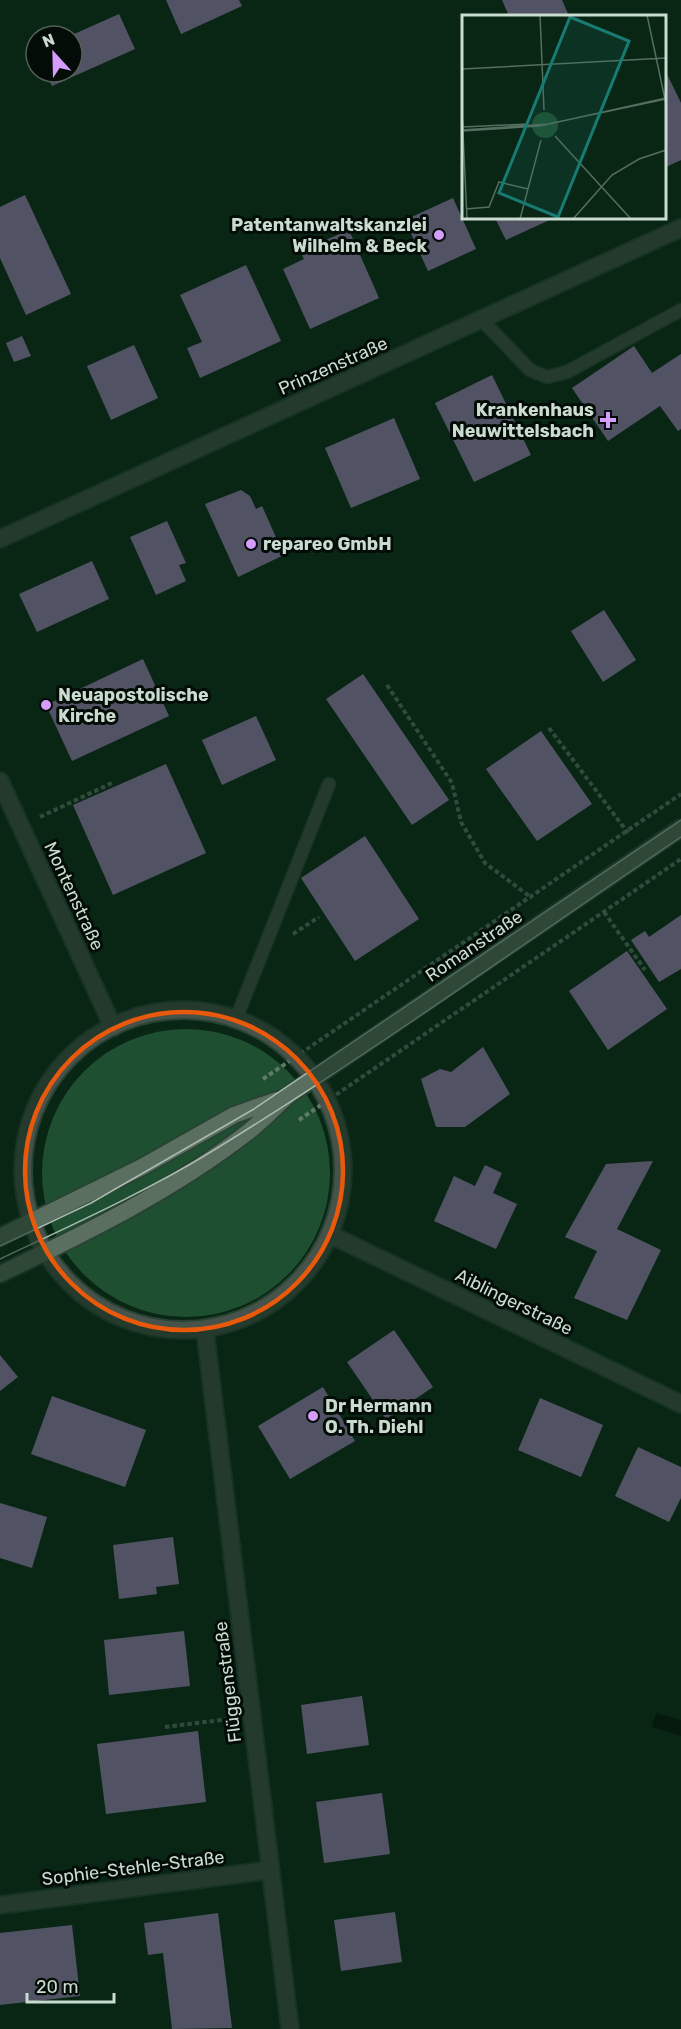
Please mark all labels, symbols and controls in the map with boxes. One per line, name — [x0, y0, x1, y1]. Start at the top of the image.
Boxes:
inset map — [462, 15, 666, 219]
north arrow — [24, 24, 84, 84]
text: N — [40, 30, 57, 52]
place label: Patentanwaltskanzlei Wilhelm & Beck — [231, 214, 427, 257]
marker: Patentanwaltskanzlei Wilhelm & Beck — [432, 228, 446, 242]
street label: Prinzenstraße — [275, 332, 391, 400]
place label: Krankenhaus Neuwittelsbach — [452, 399, 594, 442]
marker: Krankenhaus Neuwittelsbach — [599, 411, 617, 429]
place label: repareo GmbH — [263, 533, 392, 555]
marker: repareo GmbH — [244, 537, 258, 551]
place label: Neuapostolische Kirche — [58, 684, 209, 727]
marker: Neuapostolische Kirche — [39, 698, 53, 712]
street label: Montenstraße — [39, 838, 109, 954]
street label: Romanstraße — [421, 905, 527, 987]
street label: Aiblingerstraße — [452, 1264, 576, 1340]
place label: Dr Hermann O. Th. Diehl — [325, 1395, 432, 1438]
marker: Dr Hermann O. Th. Diehl — [306, 1409, 320, 1423]
street label: Flüggenstraße — [210, 1620, 246, 1744]
street label: Sophie-Stehle-Straße — [40, 1846, 226, 1890]
scale bar — [27, 1966, 114, 2004]
text: 20 m — [36, 1976, 78, 1998]

